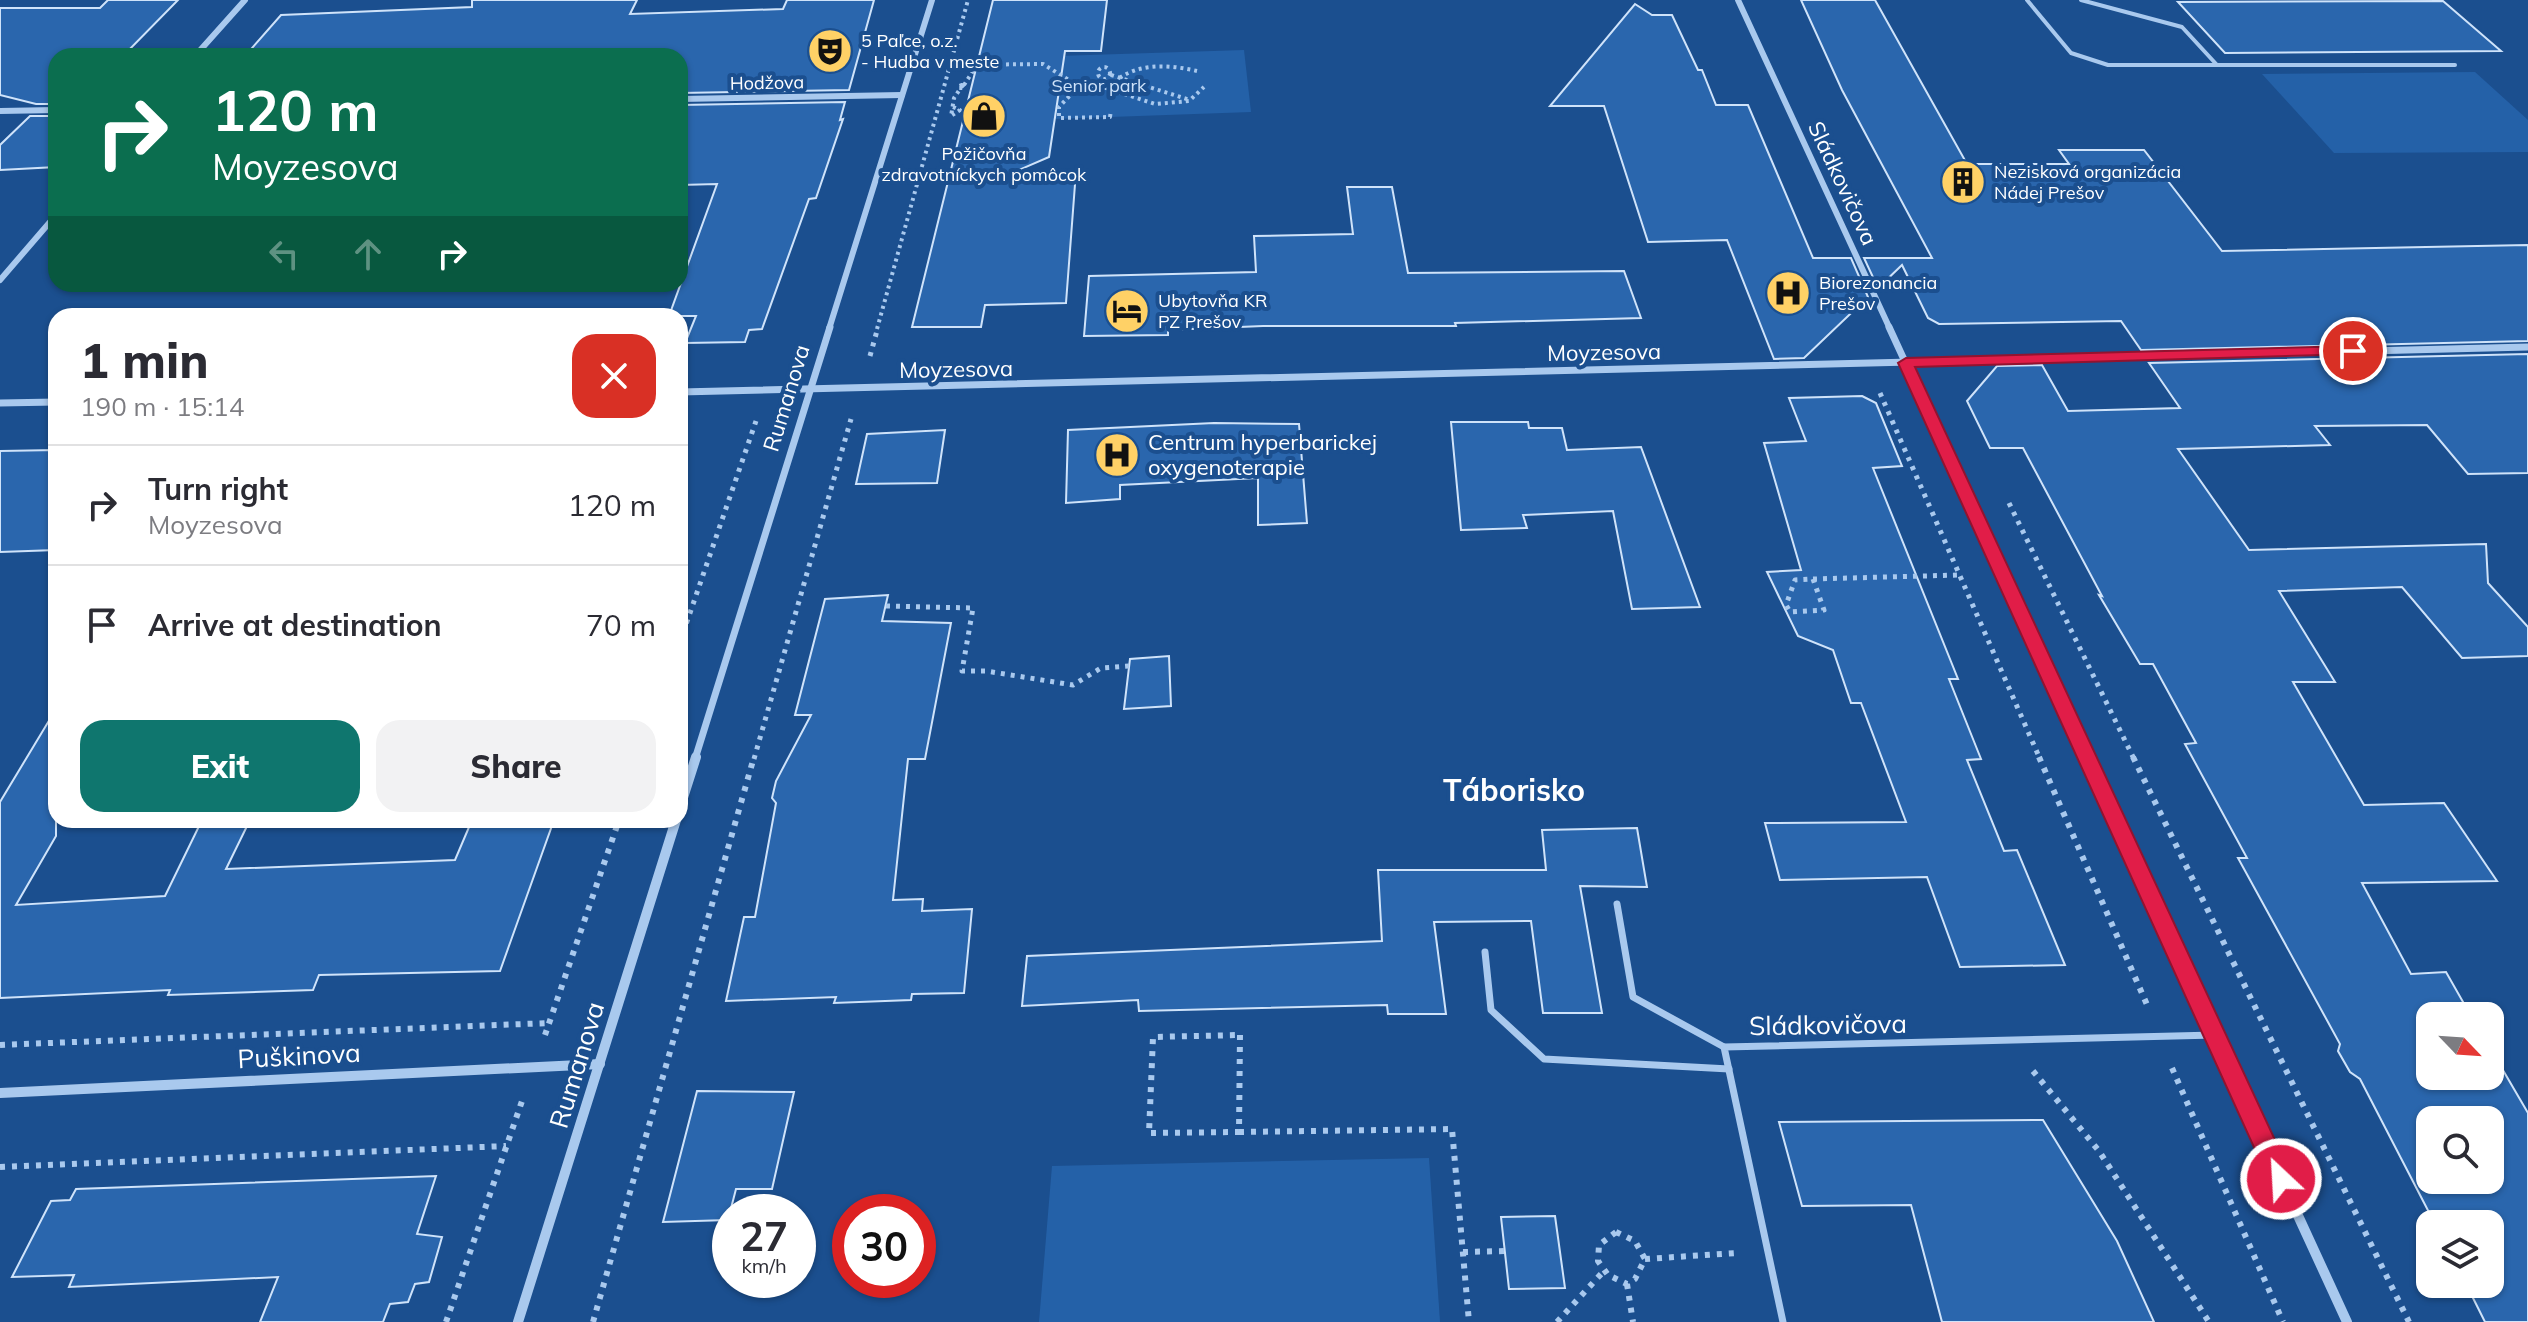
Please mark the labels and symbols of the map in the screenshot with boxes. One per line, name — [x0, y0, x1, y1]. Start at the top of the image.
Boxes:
theatre icon: 5 Paľce, o.z. - Hudba v meste — [806, 27, 854, 75]
place label: 5 Paľce, o.z. - Hudba v meste — [861, 29, 999, 73]
street label: Hodžova — [730, 70, 804, 95]
park label: Senior park — [1052, 74, 1147, 97]
shop icon: Požičovňa zdravotníckych pomôcok — [960, 92, 1008, 140]
street label: Sládkovičova — [1802, 117, 1884, 249]
place label: Požičovňa zdravotníckych pomôcok — [882, 142, 1087, 186]
building icon: Nezisková organizácia Nádej Prešov — [1939, 158, 1987, 206]
place label: Nezisková organizácia Nádej Prešov — [1994, 160, 2181, 204]
hospital icon: Biorezonancia Prešov — [1764, 269, 1812, 317]
place label: Biorezonancia Prešov — [1819, 271, 1937, 315]
hotel icon: Ubytovňa KR PZ Prešov — [1103, 287, 1151, 335]
place label: Ubytovňa KR PZ Prešov — [1158, 289, 1267, 333]
pin — [2319, 317, 2387, 385]
street label: Moyzesova — [1547, 337, 1661, 367]
street label: Rumanova — [756, 341, 816, 455]
street label: Moyzesova — [899, 354, 1013, 384]
place label: Centrum hyperbarickej oxygenoterapie — [1148, 428, 1377, 481]
hospital icon: Centrum hyperbarickej oxygenoterapie — [1093, 431, 1141, 479]
district label: Táborisko — [1443, 771, 1585, 809]
street label: Rumanova — [542, 998, 611, 1132]
north arrow — [2416, 1002, 2504, 1090]
street label: Sládkovičova — [1749, 1007, 1907, 1042]
street label: Puškinova — [237, 1036, 361, 1075]
position arrow — [2239, 1137, 2323, 1221]
speed limit sign: 30 — [832, 1194, 936, 1298]

